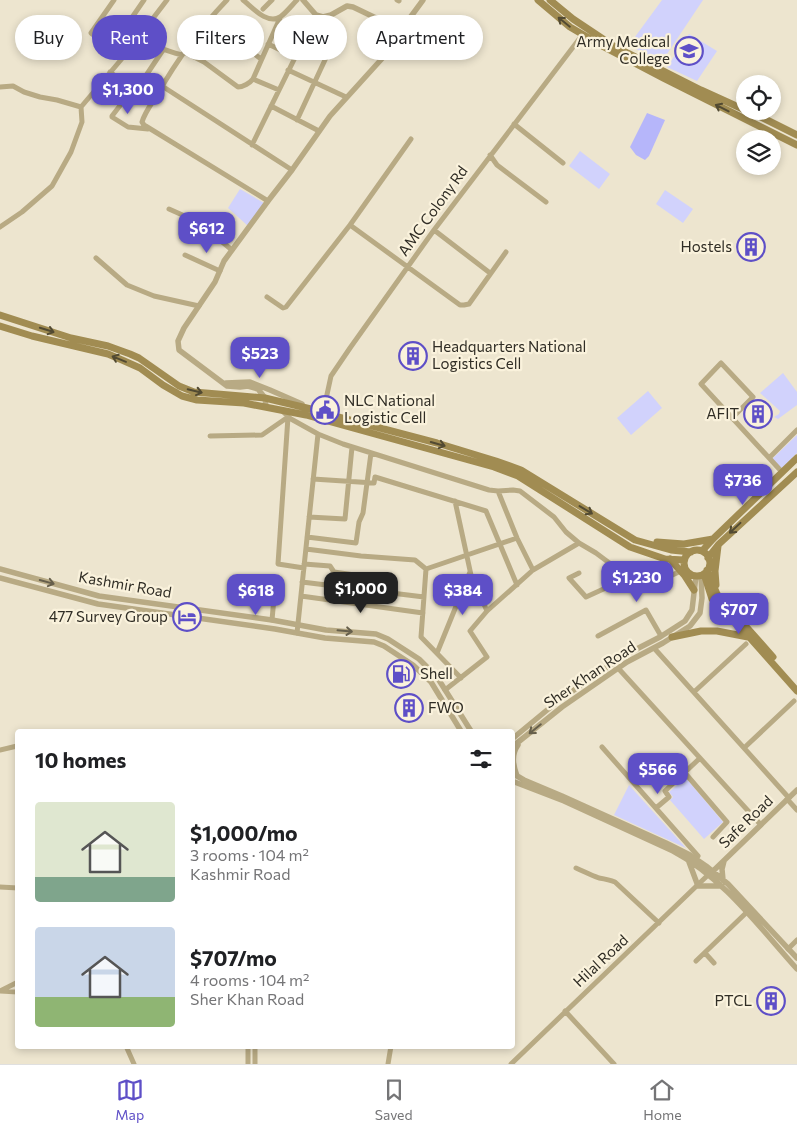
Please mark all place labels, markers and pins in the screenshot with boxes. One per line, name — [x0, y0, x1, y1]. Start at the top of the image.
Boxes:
place label: Army Medical College — [576, 32, 670, 67]
school or university icon: Army Medical College — [674, 36, 704, 66]
pin: $1,300 — [87, 72, 169, 115]
pin: $612 — [177, 212, 237, 254]
building icon: Hostels — [736, 232, 766, 262]
place label: Hostels — [681, 237, 732, 255]
pin: $523 — [230, 336, 290, 379]
place label: Headquarters National Logistics Cell — [432, 337, 586, 372]
building icon: Headquarters National Logistics Cell — [398, 341, 428, 371]
place label: NLC National Logistic Cell — [344, 391, 435, 426]
public building icon: NLC National Logistic Cell — [310, 395, 340, 425]
building icon: AFIT — [743, 399, 773, 429]
place label: AFIT — [706, 404, 739, 422]
pin: $736 — [713, 464, 773, 506]
pin: $1,230 — [596, 560, 678, 603]
pin: $1,000 — [320, 572, 402, 614]
pin: $618 — [226, 574, 286, 616]
pin: $384 — [433, 574, 493, 616]
pin: $707 — [709, 592, 769, 635]
hotel icon: 477 Survey Group — [172, 602, 202, 632]
place label: 477 Survey Group — [49, 607, 168, 625]
fuel station icon: Shell — [386, 659, 416, 689]
place label: Shell — [420, 664, 453, 682]
building icon: FWO — [394, 693, 424, 723]
place label: FWO — [428, 698, 464, 716]
pin: $566 — [628, 752, 688, 795]
building icon: PTCL — [756, 986, 786, 1016]
place label: PTCL — [715, 991, 752, 1009]

